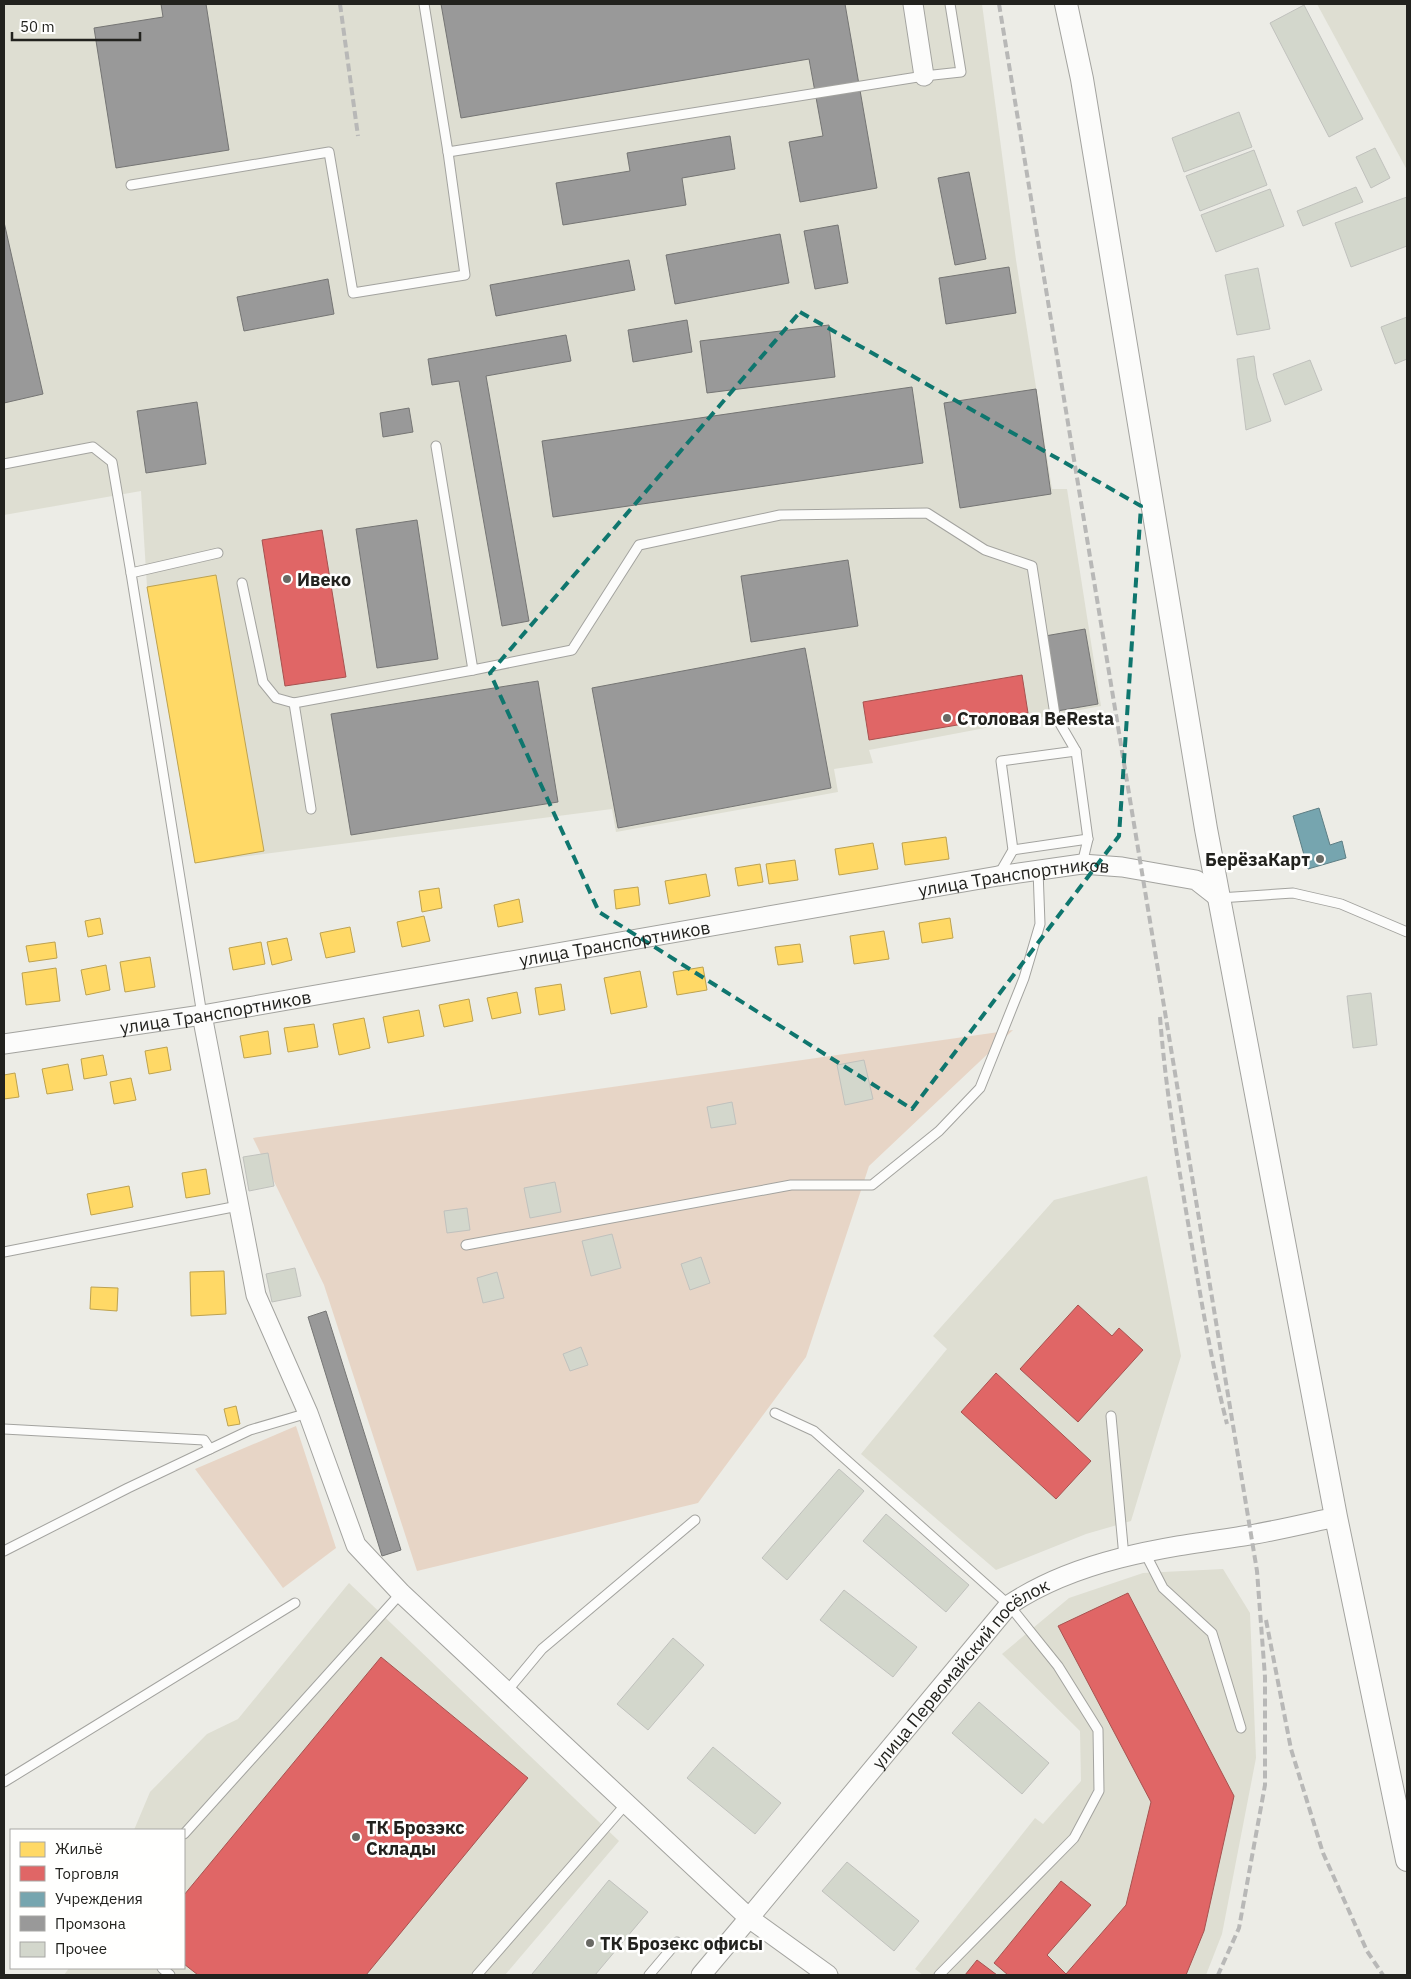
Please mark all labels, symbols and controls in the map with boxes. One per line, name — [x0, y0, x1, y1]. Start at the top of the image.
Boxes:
scale bar — [12, 10, 140, 42]
text: 50 m — [20, 17, 55, 36]
place label: Ивеко — [297, 568, 351, 591]
marker: Ивеко — [281, 573, 293, 585]
place label: Столовая BeResta — [957, 707, 1114, 730]
marker: Столовая BeResta — [941, 712, 953, 724]
place label: БерёзаКарт — [1205, 848, 1310, 871]
street label: улица Транспортников — [916, 852, 1111, 901]
marker: БерёзаКарт — [1314, 853, 1326, 865]
street label: улица Транспортников — [517, 915, 712, 971]
street label: улица Транспортников — [118, 985, 313, 1038]
street label: улица Первомайский посёлок — [866, 1573, 1053, 1773]
place label: ТК Брозэкс Склады — [366, 1816, 465, 1860]
legend — [10, 1829, 185, 1969]
marker: ТК Брозэкс Склады — [350, 1831, 362, 1843]
text: Жильё — [55, 1839, 103, 1858]
text: Торговля — [55, 1864, 119, 1883]
text: Учреждения — [55, 1889, 143, 1908]
text: Промзона — [55, 1914, 126, 1933]
place label: ТК Брозекс офисы — [600, 1932, 763, 1955]
marker: ТК Брозекс офисы — [584, 1937, 596, 1949]
text: Прочее — [55, 1939, 107, 1958]

